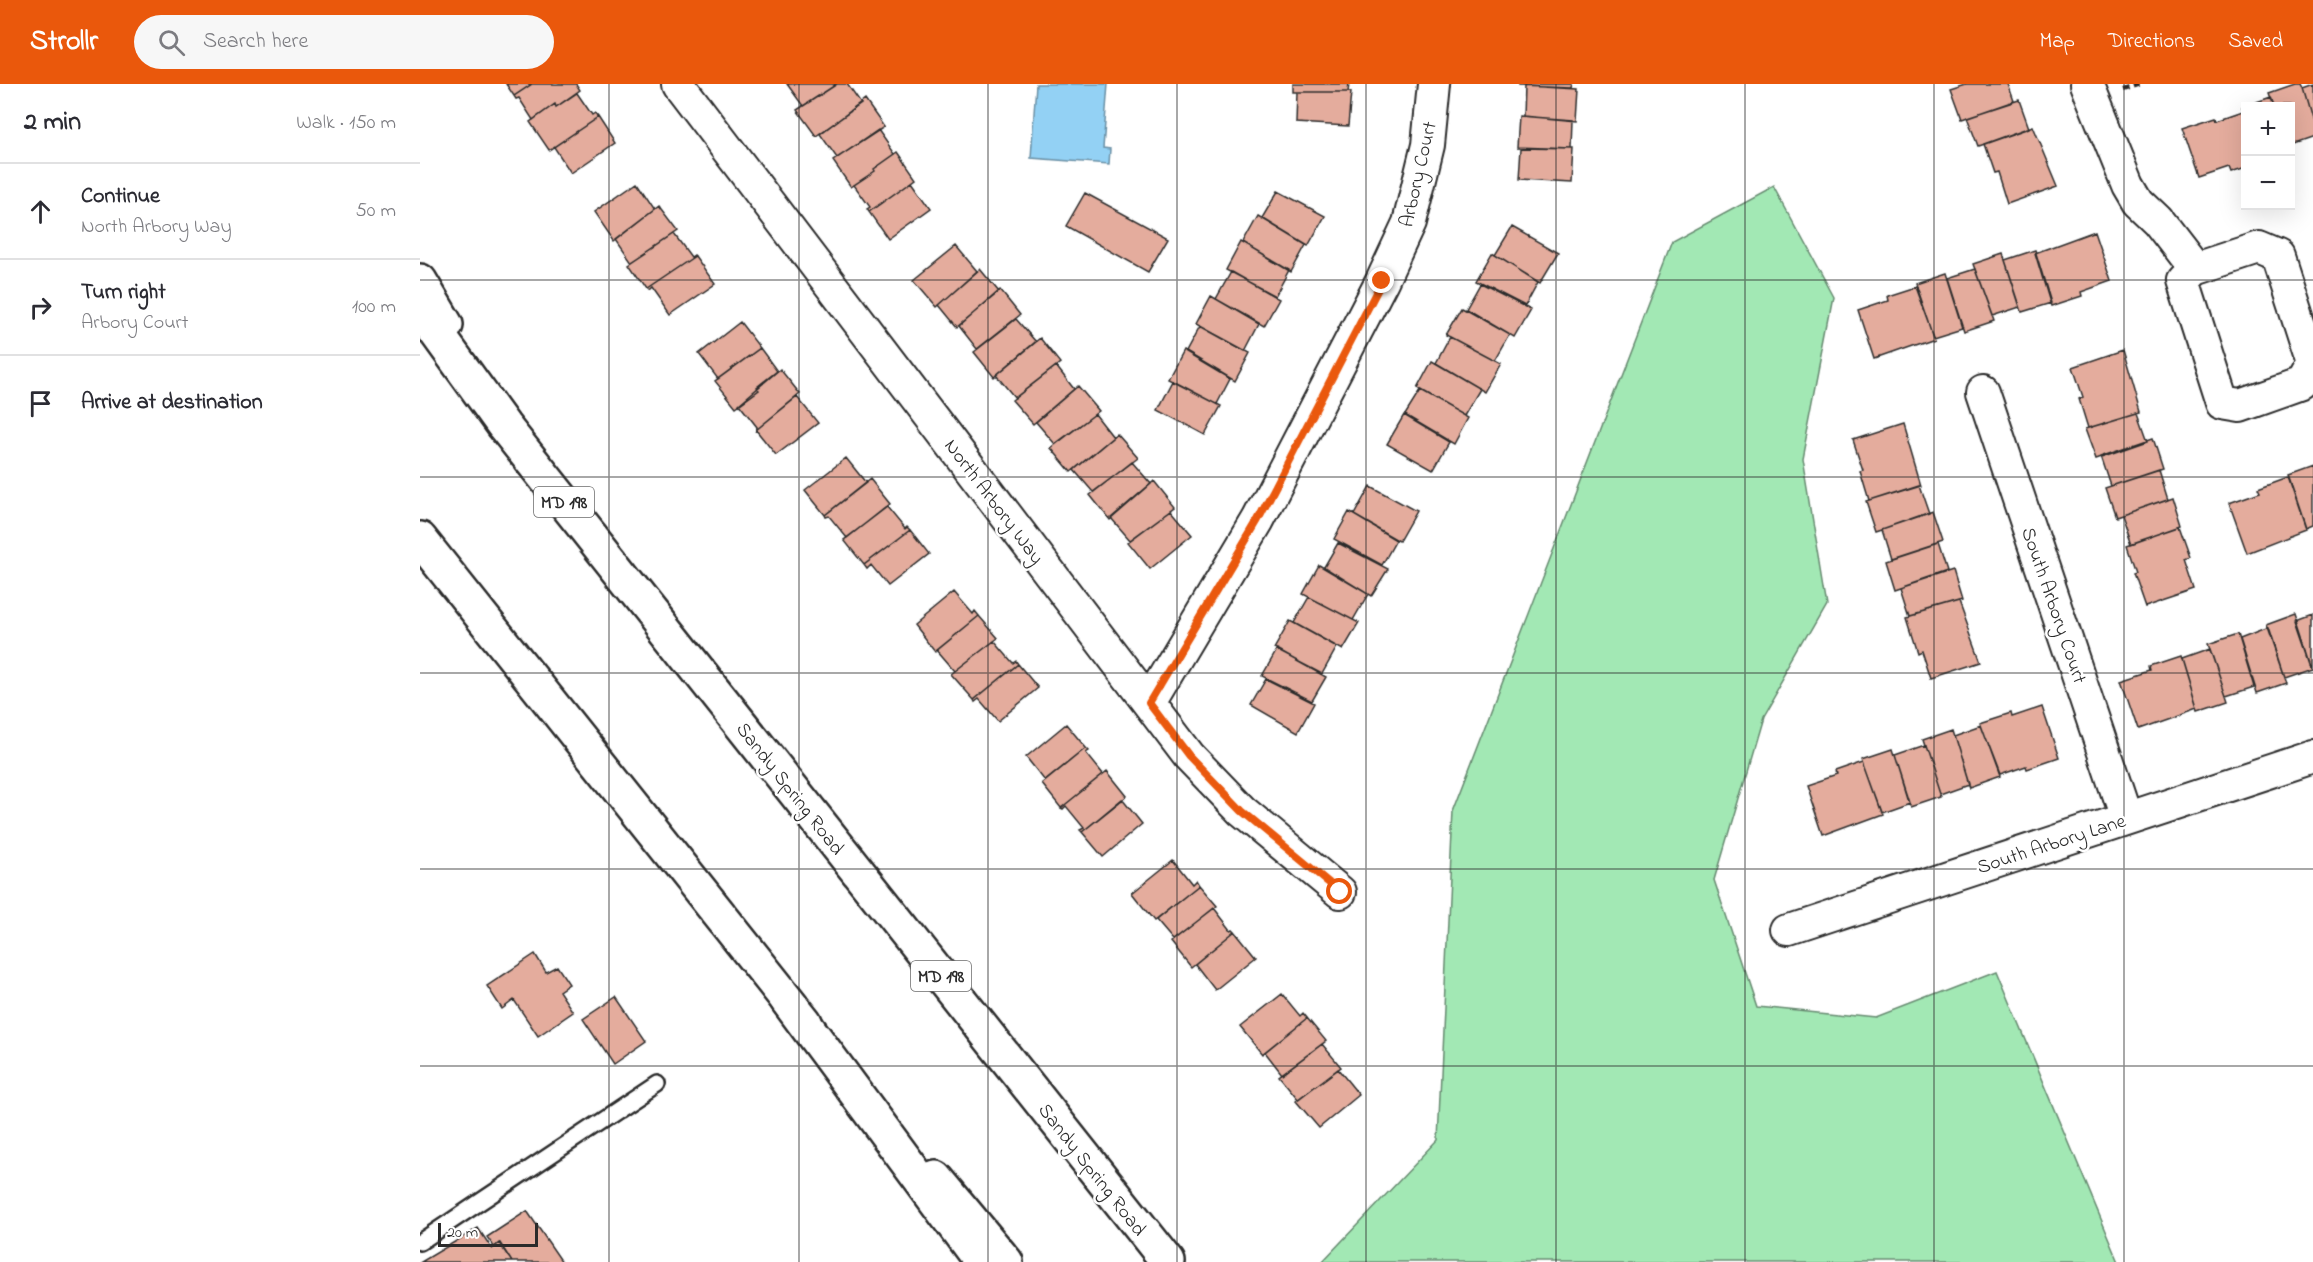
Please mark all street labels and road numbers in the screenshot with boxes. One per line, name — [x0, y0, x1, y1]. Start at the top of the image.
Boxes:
street label: Arbory Court — [1393, 119, 1446, 230]
street label: North Arbory Way — [936, 434, 1050, 571]
road number: MD 198 — [534, 487, 594, 517]
street label: South Arbory Court — [2012, 524, 2093, 688]
street label: Sandy Spring Road — [727, 717, 850, 863]
street label: South Arbory Lane — [1974, 808, 2130, 883]
road number: MD 198 — [911, 961, 971, 991]
street label: Sandy Spring Road — [1029, 1098, 1152, 1244]

